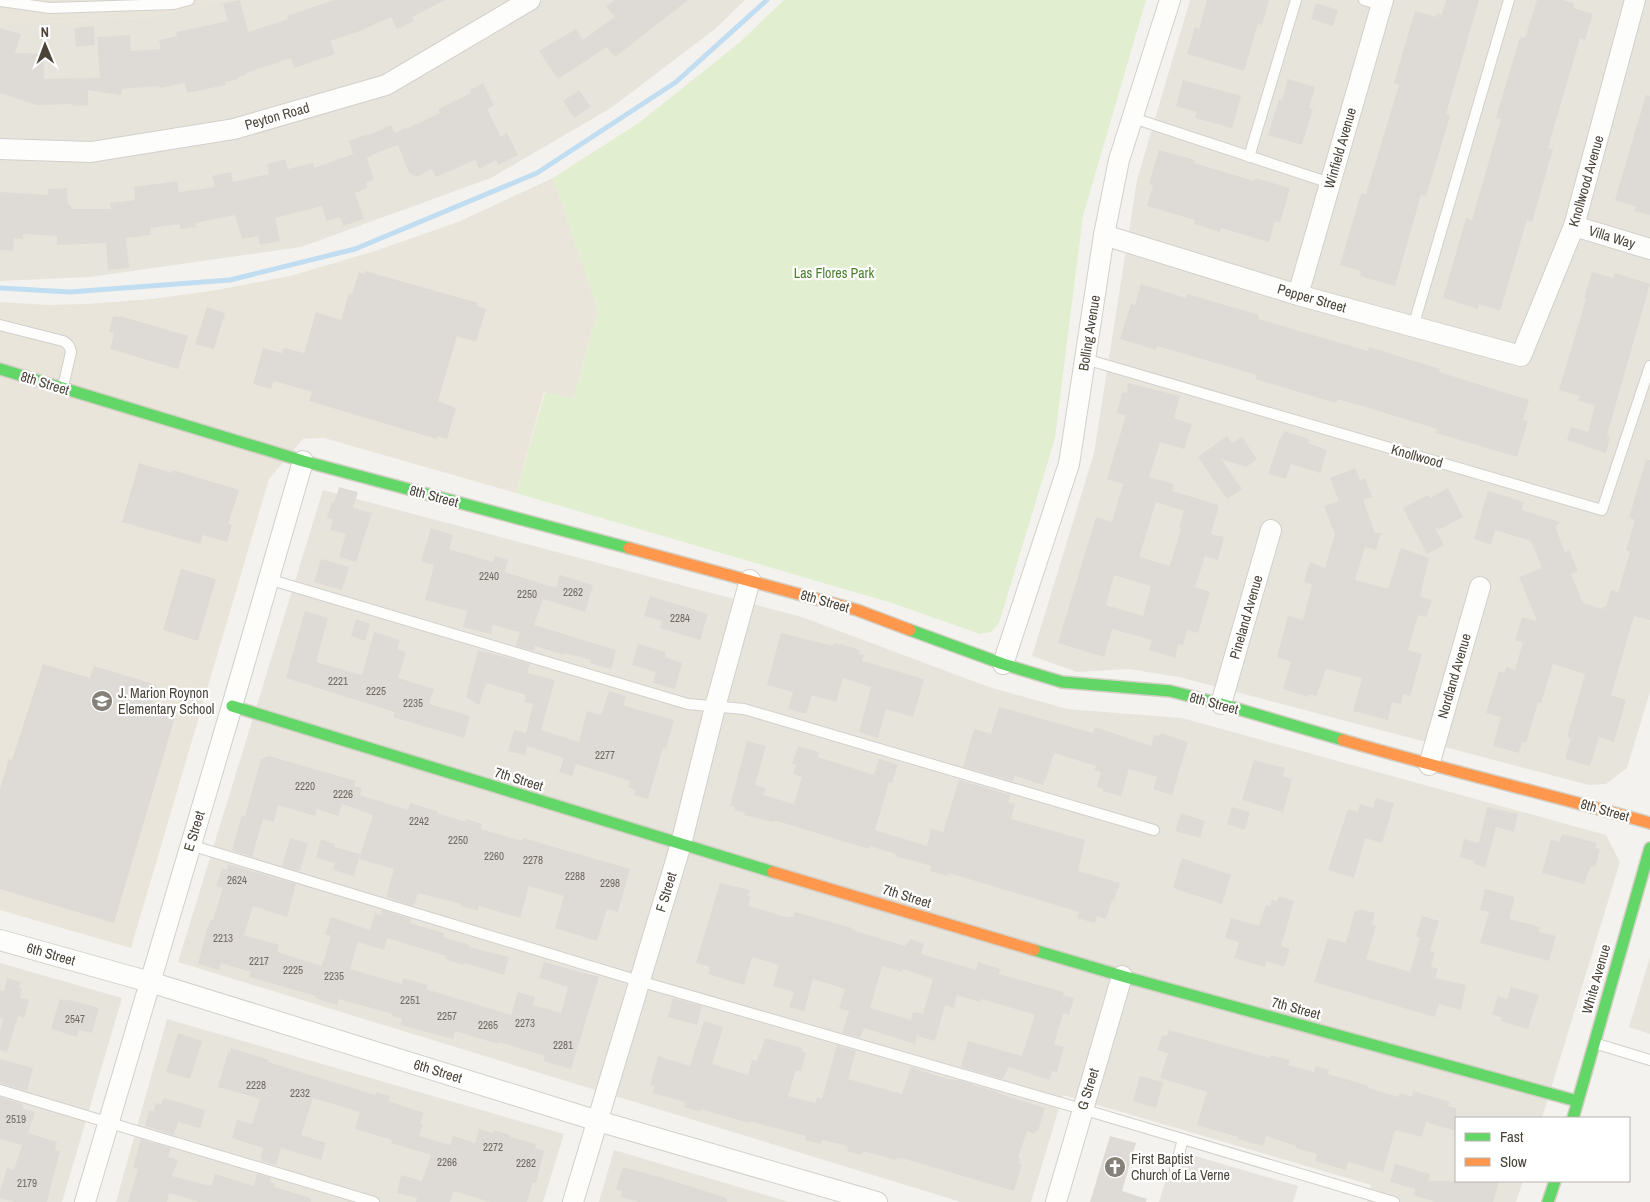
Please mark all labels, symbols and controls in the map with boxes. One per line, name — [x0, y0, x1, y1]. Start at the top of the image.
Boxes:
north arrow — [20, 20, 70, 70]
text: N — [40, 23, 49, 41]
street label: Peyton Road — [243, 98, 311, 134]
street label: Winfield Avenue — [1320, 105, 1360, 191]
street label: Knollwood Avenue — [1564, 133, 1608, 229]
street label: Villa Way — [1586, 221, 1638, 253]
park label: Las Flores Park — [794, 264, 874, 282]
street label: Pepper Street — [1275, 280, 1349, 316]
street label: Bolling Avenue — [1074, 294, 1104, 372]
street label: 8th Street — [19, 367, 71, 399]
street label: Knollwood — [1389, 440, 1445, 472]
street label: 8th Street — [408, 481, 460, 511]
house number: 2240 — [479, 569, 499, 583]
street label: Pineland Avenue — [1225, 573, 1267, 661]
house number: 2262 — [563, 585, 583, 599]
street label: 8th Street — [799, 585, 851, 617]
house number: 2250 — [517, 587, 537, 601]
house number: 2284 — [670, 611, 690, 625]
street label: Nordland Avenue — [1433, 631, 1475, 721]
house number: 2221 — [328, 674, 348, 688]
place label: J. Marion Roynon Elementary School — [118, 684, 214, 718]
house number: 2225 — [366, 684, 386, 698]
street label: 8th Street — [1188, 688, 1240, 718]
school or university icon: J. Marion Roynon Elementary School — [90, 689, 114, 713]
house number: 2235 — [403, 696, 423, 710]
house number: 2277 — [595, 748, 615, 762]
street label: 7th Street — [493, 763, 545, 795]
house number: 2220 — [295, 779, 315, 793]
house number: 2226 — [333, 787, 353, 801]
street label: 8th Street — [1579, 794, 1631, 826]
street label: E Street — [179, 809, 209, 853]
house number: 2242 — [409, 814, 429, 828]
house number: 2250 — [448, 833, 468, 847]
house number: 2260 — [484, 849, 504, 863]
house number: 2278 — [523, 853, 543, 867]
house number: 2288 — [565, 869, 585, 883]
street label: F Street — [651, 870, 681, 914]
house number: 2624 — [227, 873, 247, 887]
house number: 2298 — [600, 876, 620, 890]
street label: 7th Street — [881, 880, 933, 912]
house number: 2213 — [213, 931, 233, 945]
street label: 6th Street — [25, 938, 77, 970]
street label: White Avenue — [1578, 942, 1614, 1016]
house number: 2217 — [249, 954, 269, 968]
house number: 2225 — [283, 963, 303, 977]
house number: 2235 — [324, 969, 344, 983]
house number: 2251 — [400, 993, 420, 1007]
street label: 7th Street — [1270, 993, 1322, 1023]
house number: 2257 — [437, 1009, 457, 1023]
house number: 2547 — [65, 1012, 85, 1026]
house number: 2273 — [515, 1016, 535, 1030]
house number: 2265 — [478, 1018, 498, 1032]
house number: 2281 — [553, 1038, 573, 1052]
street label: 6th Street — [412, 1055, 464, 1087]
street label: G Street — [1073, 1066, 1103, 1112]
house number: 2228 — [246, 1078, 266, 1092]
house number: 2232 — [290, 1086, 310, 1100]
house number: 2519 — [6, 1112, 26, 1126]
legend — [1455, 1117, 1630, 1182]
text: Fast — [1500, 1126, 1524, 1147]
house number: 2272 — [483, 1140, 503, 1154]
place label: First Baptist Church of La Verne — [1131, 1150, 1230, 1184]
text: Slow — [1500, 1151, 1527, 1172]
house number: 2266 — [437, 1155, 457, 1169]
church icon: First Baptist Church of La Verne — [1103, 1155, 1127, 1179]
house number: 2282 — [516, 1156, 536, 1170]
house number: 2179 — [17, 1176, 37, 1190]

